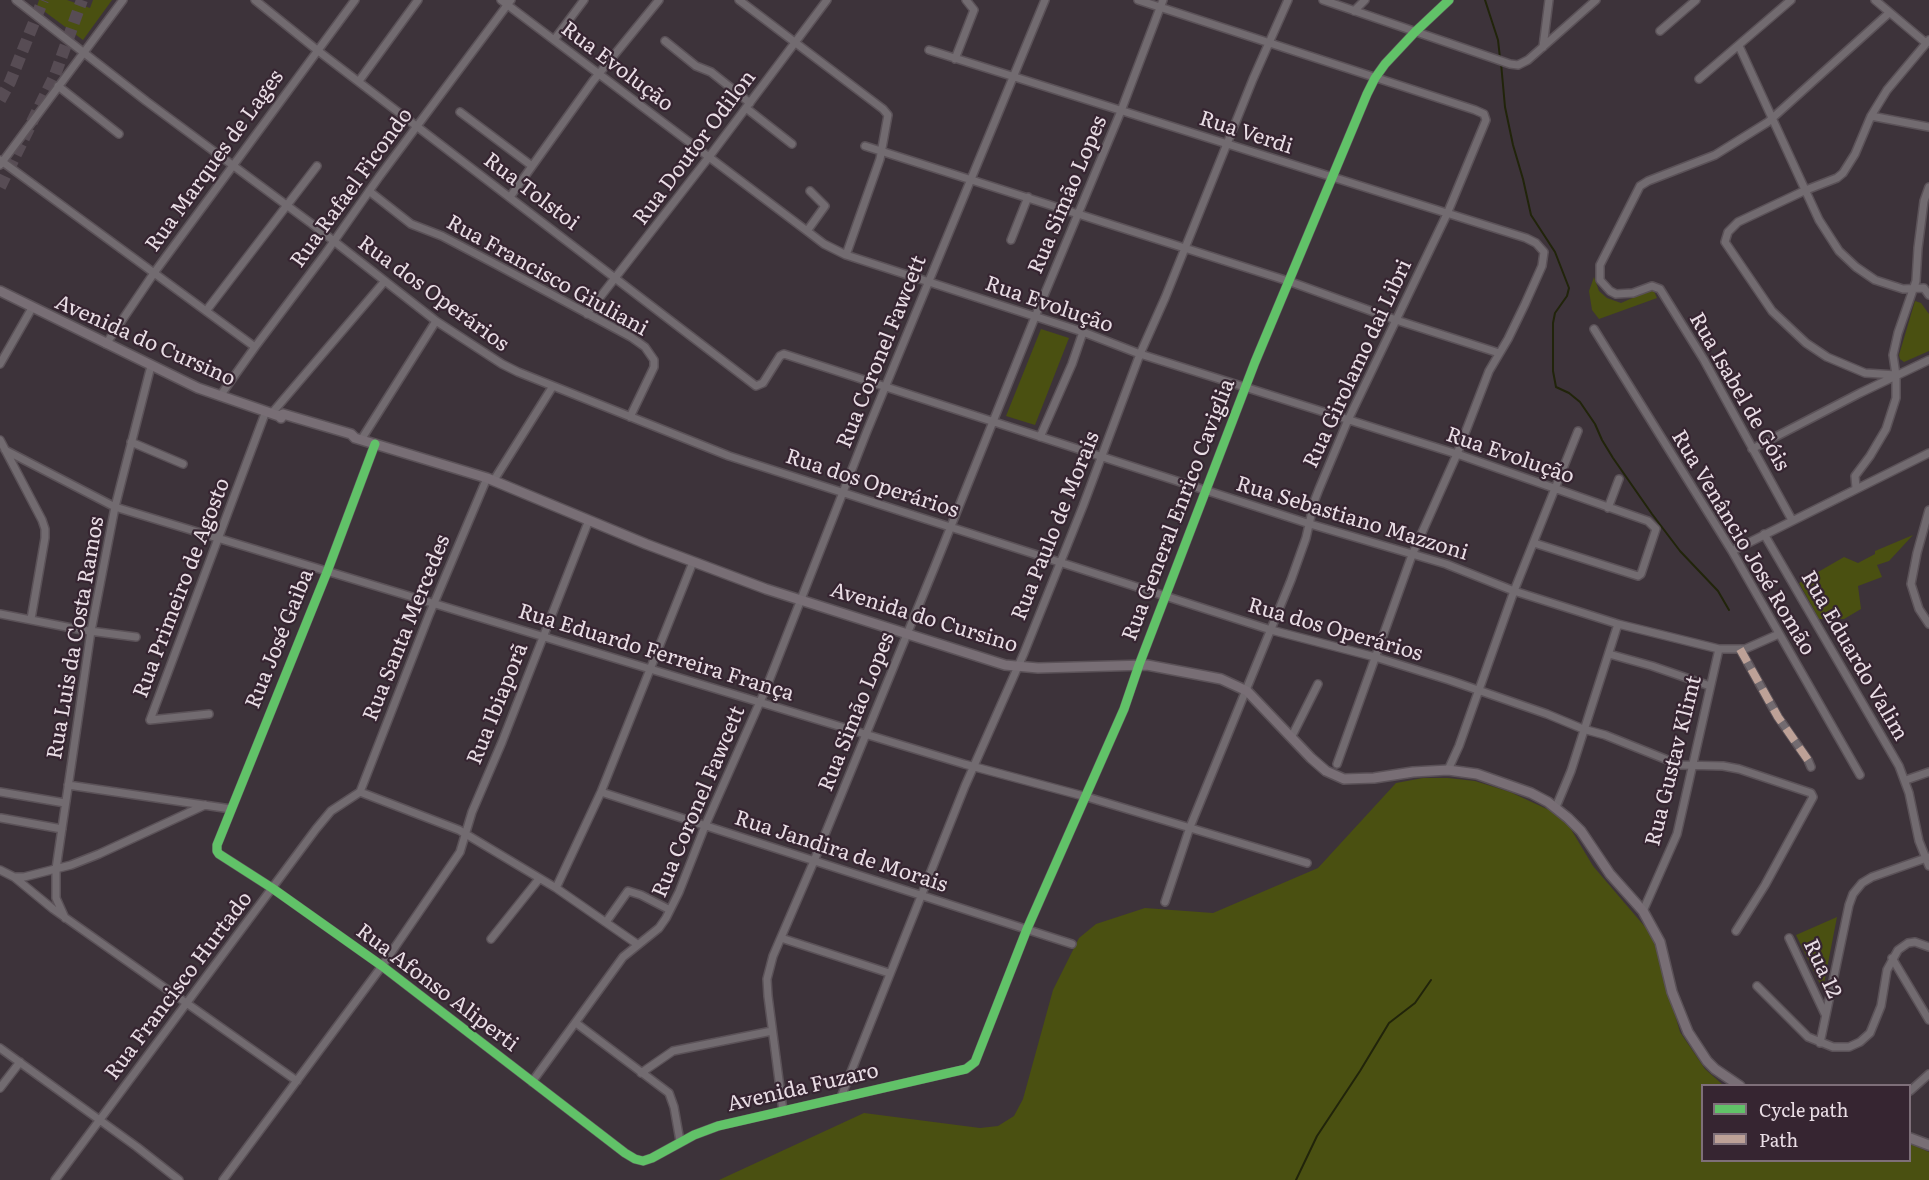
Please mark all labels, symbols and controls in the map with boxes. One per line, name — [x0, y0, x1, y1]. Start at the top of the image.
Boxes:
street label: Rua Evolução — [556, 17, 678, 117]
street label: Rua Marques de Lages — [141, 65, 289, 257]
street label: Rua Doutor Odilon — [629, 66, 761, 230]
street label: Rua Rafael Ficondo — [286, 103, 418, 273]
street label: Rua Verdi — [1196, 106, 1296, 160]
street label: Rua Simão Lopes — [1023, 112, 1113, 278]
street label: Rua Tolstoi — [478, 148, 584, 236]
street label: Rua Francisco Giuliani — [442, 210, 652, 342]
street label: Rua dos Operários — [353, 231, 513, 357]
street label: Rua Coronel Fawcett — [832, 252, 932, 452]
street label: Rua Girolamo dai Libri — [1299, 256, 1417, 472]
street label: Rua Evolução — [982, 271, 1116, 339]
street label: Avenida do Cursino — [51, 290, 239, 392]
street label: Rua Isabel de Góis — [1683, 308, 1795, 476]
street label: Rua General Enrico Caviglia — [1117, 375, 1241, 645]
street label: Rua Evolução — [1443, 422, 1577, 490]
street label: Rua Venâncio José Romão — [1666, 426, 1820, 660]
street label: Rua Paulo de Morais — [1007, 428, 1105, 624]
street label: Rua dos Operários — [782, 444, 962, 524]
street label: Rua Sebastiano Mazzoni — [1233, 472, 1471, 566]
street label: Rua Primeiro de Agosto — [128, 474, 236, 702]
street label: Rua Luis da Costa Ramos — [42, 515, 110, 761]
street label: Rua Santa Mercedes — [358, 531, 456, 725]
street label: Rua José Gaiba — [241, 566, 319, 712]
street label: Rua Eduardo Valim — [1795, 567, 1913, 745]
street label: Avenida do Cursino — [827, 577, 1021, 659]
street label: Rua dos Operários — [1245, 593, 1425, 667]
street label: Rua Eduardo Ferreira França — [515, 599, 797, 707]
street label: Rua Simão Lopes — [814, 629, 900, 795]
street label: Rua Ibiaporã — [462, 640, 534, 768]
street label: Rua Gustav Klimt — [1641, 673, 1707, 849]
street label: Rua Coronel Fawcett — [647, 702, 751, 902]
street label: Rua Jandira de Morais — [731, 806, 951, 898]
street label: Rua Francisco Hurtado — [100, 887, 258, 1085]
street label: Rua Afonso Aliperti — [351, 919, 523, 1057]
street label: Rua 12 — [1797, 935, 1847, 1003]
street label: Avenida Fuzaro — [725, 1058, 881, 1118]
legend — [1701, 1084, 1911, 1162]
text: Cycle path — [1759, 1096, 1848, 1123]
text: Path — [1759, 1126, 1798, 1153]

